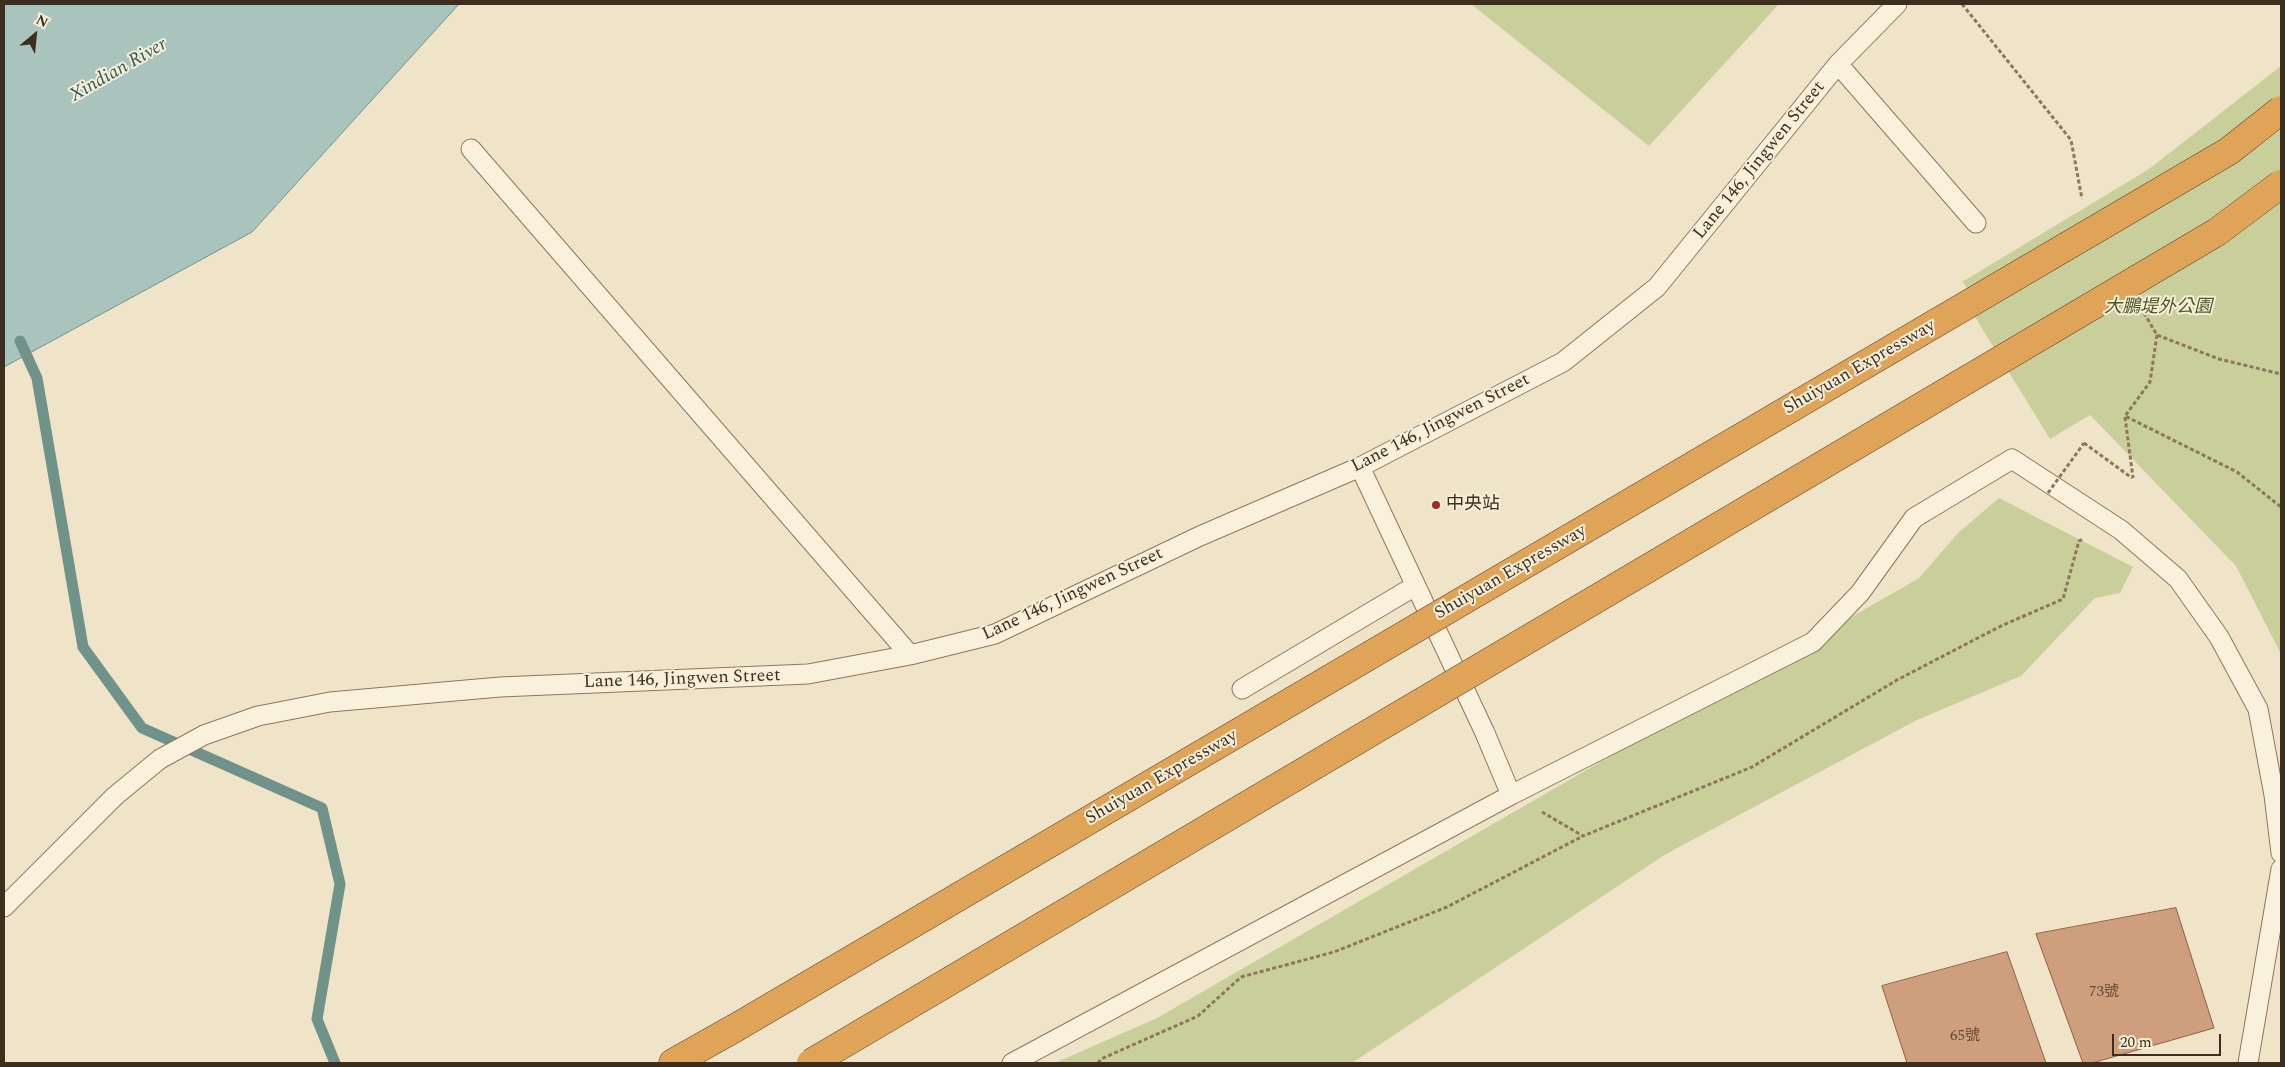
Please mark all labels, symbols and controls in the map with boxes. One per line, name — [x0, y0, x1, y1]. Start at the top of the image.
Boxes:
text: N — [32, 9, 52, 33]
north arrow — [10, 10, 60, 60]
water label: Xindian River — [66, 34, 172, 108]
street label: Lane 146, Jingwen Street — [1690, 78, 1830, 244]
park label: 大鵬堤外公園 — [2104, 297, 2212, 319]
street label: Shuiyuan Expressway — [1780, 316, 1940, 420]
street label: Lane 146, Jingwen Street — [1348, 370, 1534, 478]
place label: 中央站 — [1446, 494, 1500, 516]
marker: 中央站 — [1430, 499, 1442, 511]
street label: Shuiyuan Expressway — [1431, 521, 1591, 625]
street label: Lane 146, Jingwen Street — [979, 544, 1167, 646]
street label: Lane 146, Jingwen Street — [583, 666, 781, 694]
street label: Shuiyuan Expressway — [1082, 726, 1242, 830]
house number: 73號 — [2089, 984, 2119, 1002]
scale bar — [2115, 1024, 2224, 1056]
house number: 65號 — [1950, 1028, 1980, 1046]
text: 20 m — [2120, 1031, 2152, 1054]

